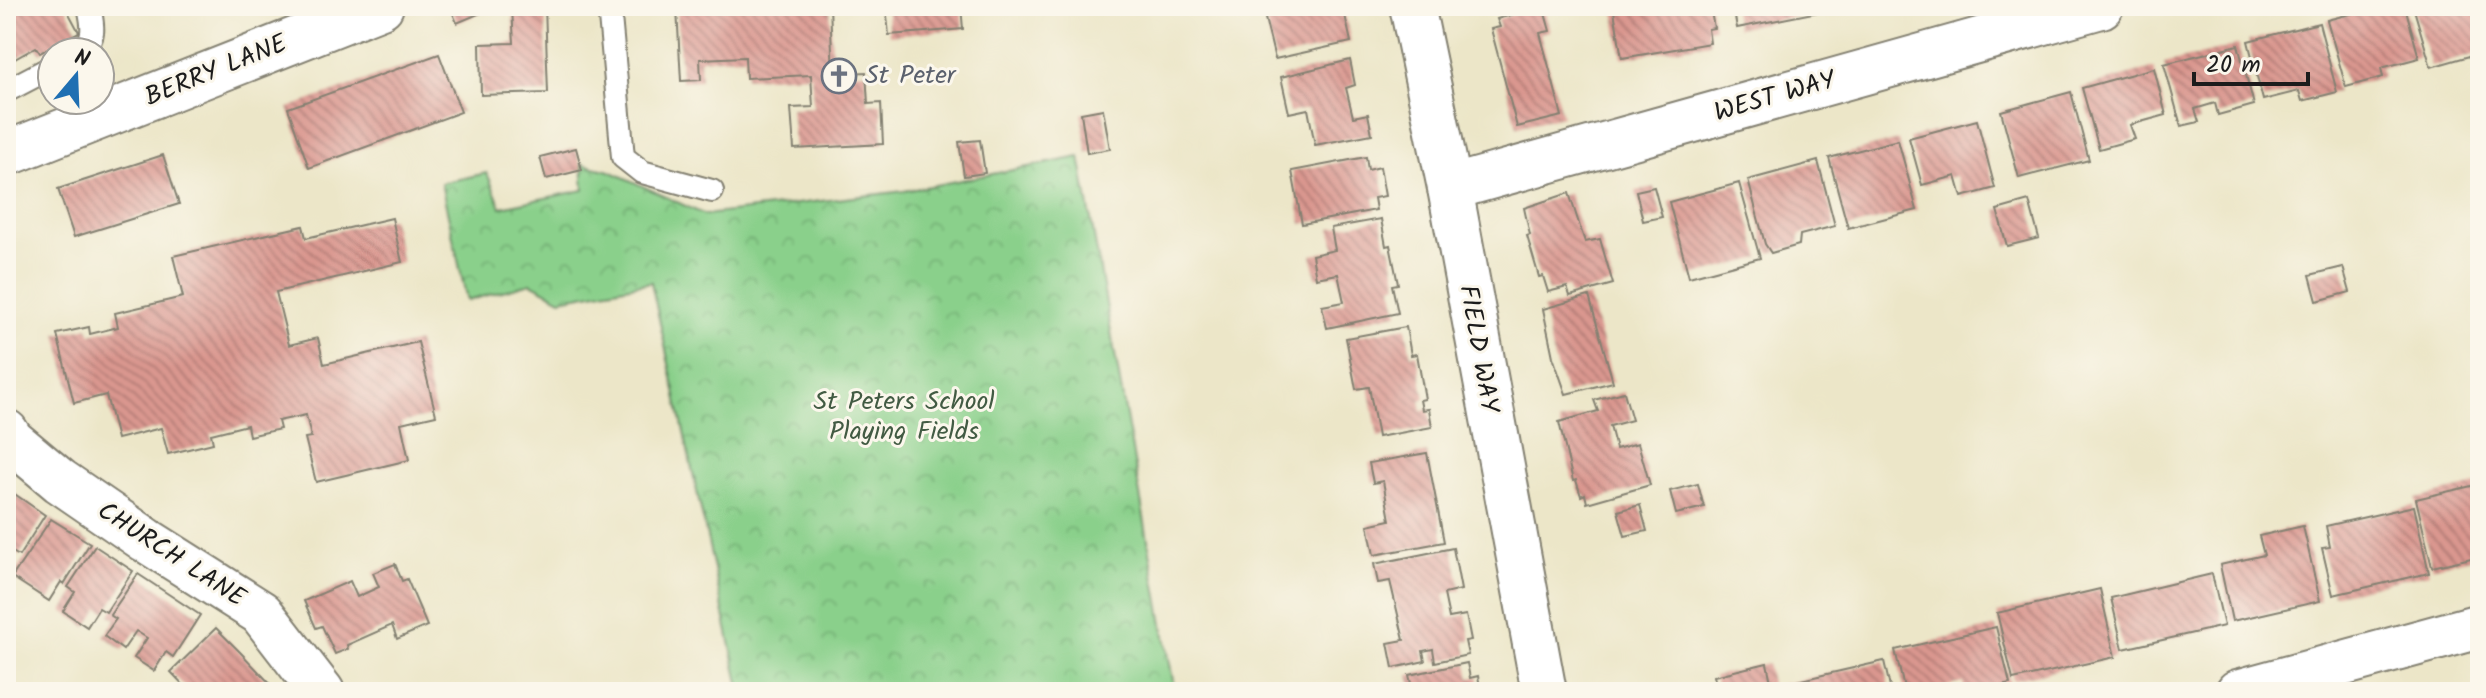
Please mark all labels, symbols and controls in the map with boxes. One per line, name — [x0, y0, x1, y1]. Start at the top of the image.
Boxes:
street label: BERRY LANE — [138, 23, 294, 119]
north arrow — [36, 36, 116, 116]
scale bar — [2194, 36, 2308, 86]
text: N — [69, 41, 94, 78]
text: 20 m — [2206, 46, 2261, 85]
place label: St Peter — [865, 55, 957, 97]
church icon: St Peter — [820, 57, 858, 95]
street label: WEST WAY — [1709, 59, 1842, 134]
street label: FIELD WAY — [1446, 282, 1510, 417]
park label: St Peters School Playing Fields — [813, 381, 995, 453]
street label: CHURCH LANE — [88, 491, 254, 619]

